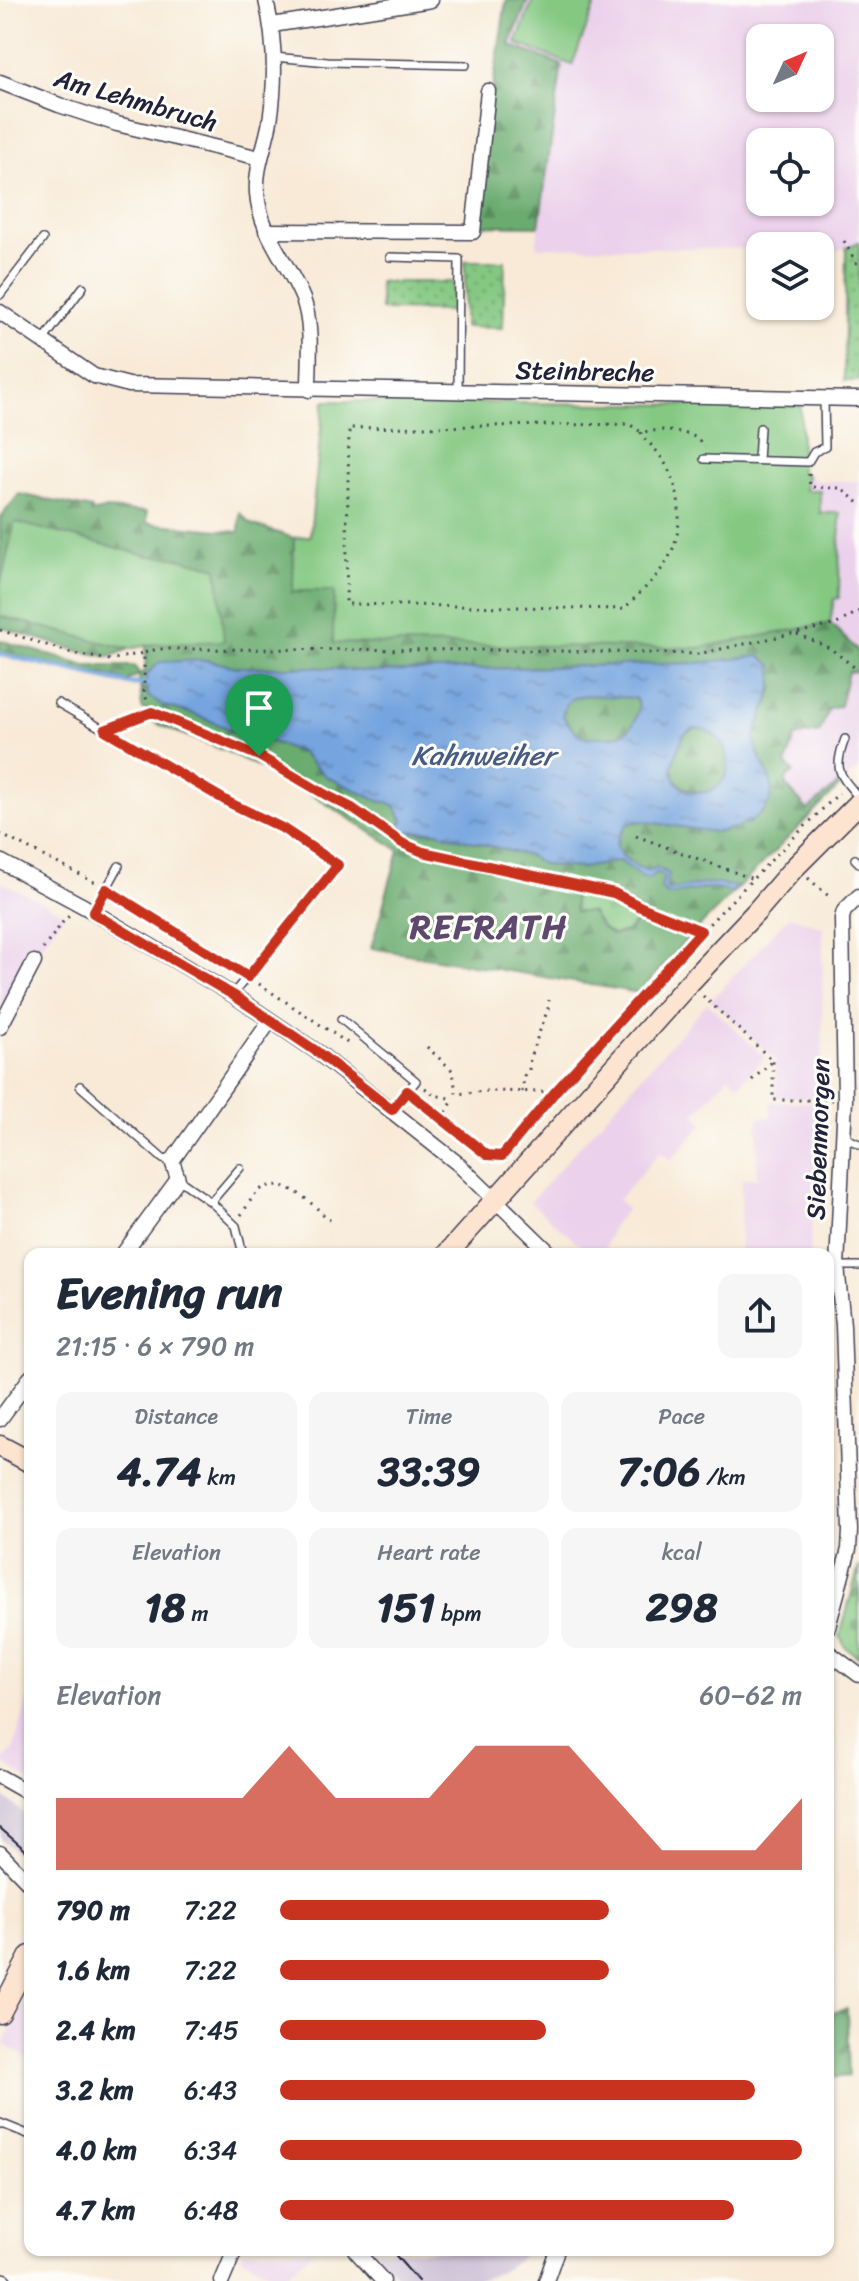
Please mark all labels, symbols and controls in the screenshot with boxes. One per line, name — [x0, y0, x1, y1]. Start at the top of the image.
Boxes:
north arrow — [746, 24, 834, 112]
map controls — [746, 24, 834, 320]
street label: Am Lehmbruch — [48, 54, 223, 145]
button: locate — [746, 128, 834, 216]
button: layers — [746, 232, 834, 320]
street label: Steinbreche — [515, 347, 655, 395]
pin — [225, 674, 293, 756]
icon: arrive — [237, 686, 281, 730]
water label: Kahnweiher — [412, 731, 560, 780]
district label: REFRATH — [409, 897, 568, 957]
street label: Siebenmorgen — [792, 1057, 844, 1221]
text: Evening run — [56, 1254, 282, 1332]
button: share — [718, 1274, 802, 1358]
text: 21:15 · 6 × 790 m — [56, 1323, 254, 1369]
text: Distance — [135, 1397, 218, 1436]
text: Time — [406, 1397, 452, 1436]
text: Pace — [658, 1397, 705, 1436]
text: 4.74 — [117, 1436, 202, 1507]
text: 33:39 — [378, 1436, 480, 1507]
text: 7:06 — [618, 1436, 701, 1507]
text: km — [202, 1458, 236, 1497]
text: /km — [701, 1458, 746, 1497]
text: Elevation — [132, 1533, 221, 1572]
text: Heart rate — [377, 1533, 481, 1572]
text: kcal — [662, 1533, 702, 1572]
text: 18 — [144, 1572, 186, 1643]
text: 151 — [376, 1572, 435, 1643]
text: 298 — [646, 1572, 718, 1643]
text: m — [186, 1594, 208, 1633]
text: bpm — [435, 1594, 482, 1633]
text: Elevation — [56, 1672, 161, 1718]
text: 60–62 m — [700, 1672, 802, 1718]
text: 790 m — [56, 1887, 130, 1933]
text: 7:22 — [184, 1887, 237, 1933]
text: 1.6 km — [56, 1947, 130, 1993]
text: 7:22 — [184, 1947, 237, 1993]
text: 2.4 km — [56, 2007, 136, 2053]
text: 7:45 — [184, 2007, 239, 2053]
text: 3.2 km — [56, 2067, 134, 2113]
text: 6:43 — [184, 2067, 237, 2113]
text: 4.0 km — [56, 2127, 137, 2173]
text: 6:34 — [184, 2127, 237, 2173]
text: 4.7 km — [56, 2187, 135, 2233]
text: 6:48 — [184, 2187, 239, 2233]

